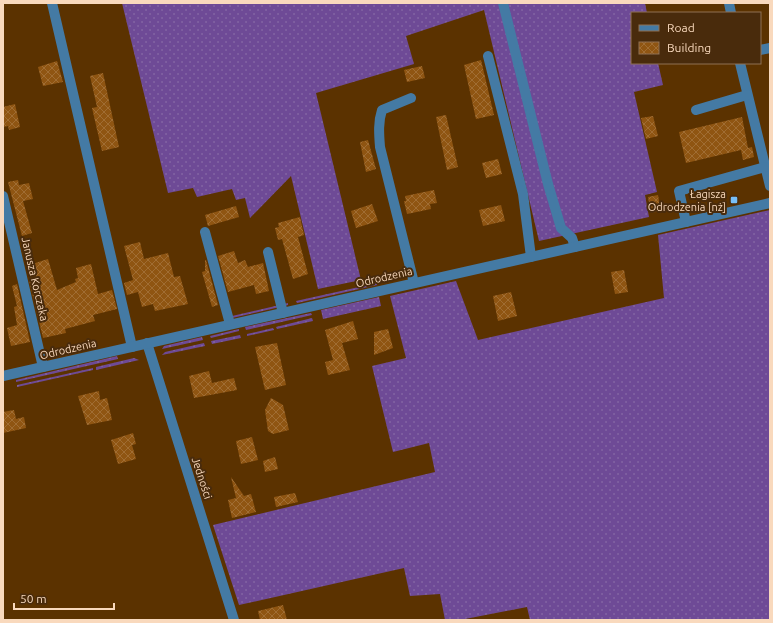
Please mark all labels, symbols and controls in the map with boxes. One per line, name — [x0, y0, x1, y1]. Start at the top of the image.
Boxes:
legend — [631, 12, 761, 64]
text: Road — [667, 21, 695, 34]
text: Building — [667, 41, 711, 54]
place label: Łagisza Odrodzenia [nż] — [648, 188, 726, 213]
marker: Łagisza Odrodzenia [nż] — [729, 195, 739, 205]
street label: Janusza Korczaka — [20, 236, 50, 322]
street label: Odrodzenia — [355, 265, 413, 289]
street label: Odrodzenia — [39, 337, 97, 361]
street label: Jedności — [190, 456, 214, 500]
scale bar — [14, 585, 114, 611]
text: 50 m — [20, 592, 47, 605]

